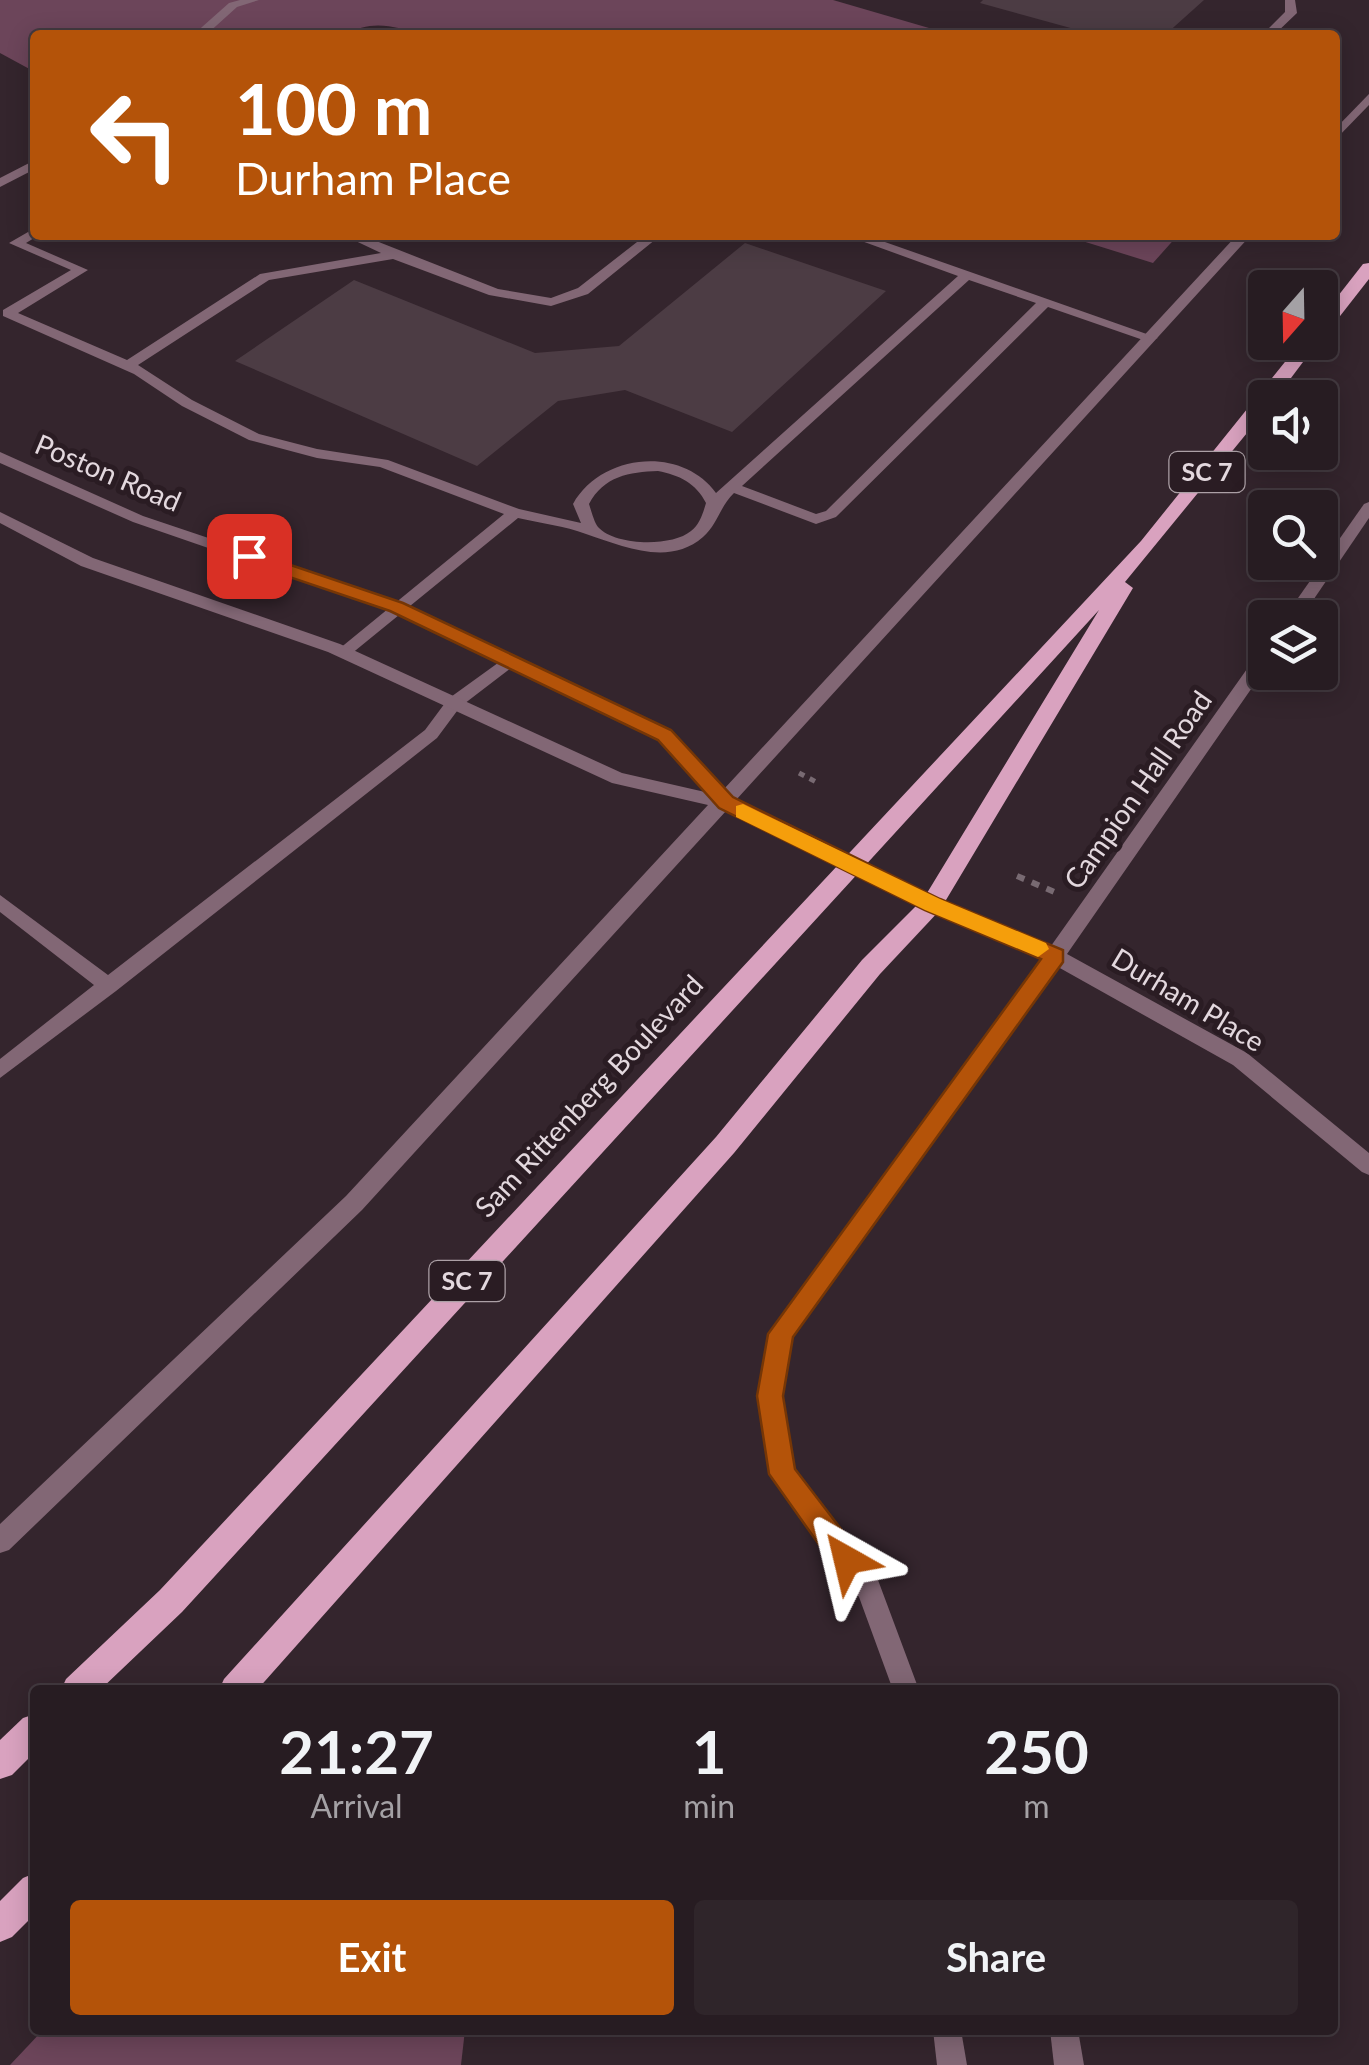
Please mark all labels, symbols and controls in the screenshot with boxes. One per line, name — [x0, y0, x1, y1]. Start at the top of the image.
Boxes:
text: 100 m — [235, 66, 432, 150]
icon: left — [70, 70, 200, 200]
text: Durham Place — [235, 151, 511, 205]
north arrow — [1248, 270, 1338, 360]
map controls — [1248, 270, 1338, 690]
button: sound — [1248, 380, 1338, 470]
street label: Poston Road — [30, 426, 186, 518]
road number: SC 7 — [1170, 452, 1244, 492]
button: search — [1248, 490, 1338, 580]
pin — [207, 514, 292, 599]
icon: arrive — [222, 529, 277, 584]
button: layers — [1248, 600, 1338, 690]
street label: Campion Hall Road — [1056, 684, 1218, 895]
street label: Durham Place — [1106, 940, 1271, 1058]
street label: Sam Rittenberg Boulevard — [467, 967, 709, 1223]
road number: SC 7 — [430, 1261, 504, 1301]
position arrow — [795, 1508, 899, 1612]
text: 21:27 — [279, 1715, 434, 1787]
text: 1 — [692, 1715, 727, 1787]
text: 250 — [984, 1715, 1089, 1787]
text: Arrival — [310, 1786, 403, 1825]
text: min — [683, 1786, 735, 1825]
text: m — [1023, 1786, 1050, 1825]
button: Exit — [70, 1900, 674, 2015]
button: Share — [694, 1900, 1298, 2015]

